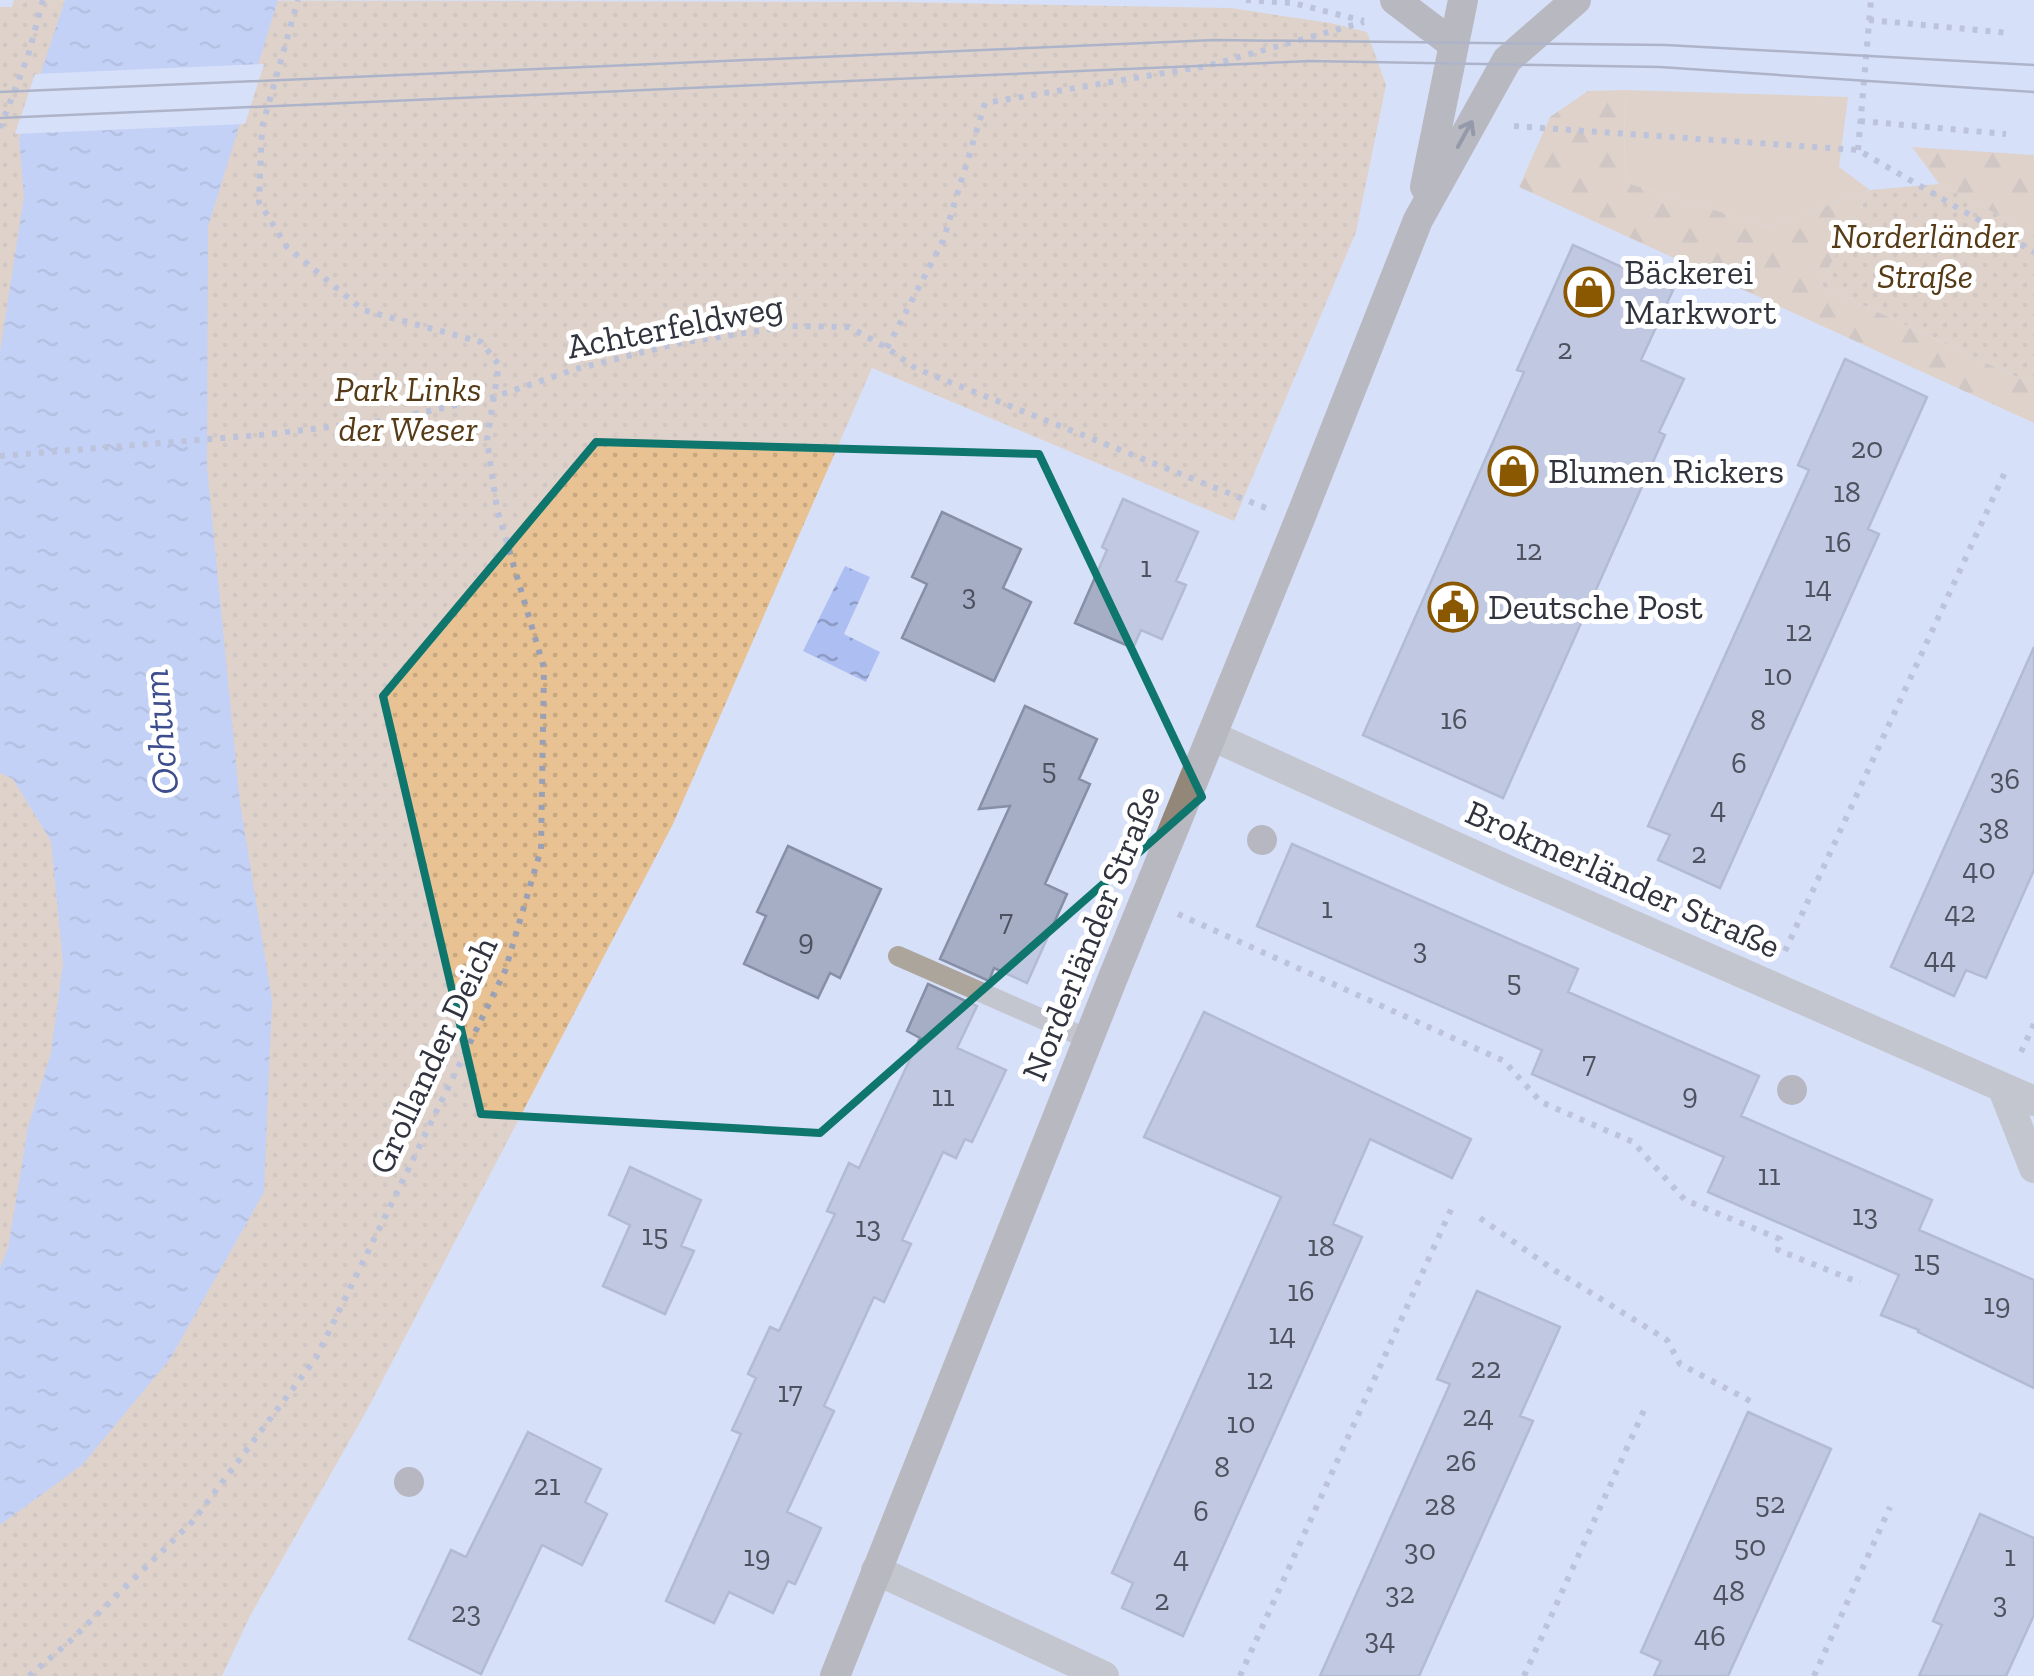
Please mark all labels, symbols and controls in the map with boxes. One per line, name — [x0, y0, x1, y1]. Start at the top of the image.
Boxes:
one-way arrow — [1456, 120, 1475, 150]
park label: Norderländer Straße — [1831, 215, 2020, 297]
place label: Bäckerei Markwort — [1624, 251, 1776, 333]
shop icon: Bäckerei Markwort — [1563, 266, 1615, 318]
street label: Achterfeldweg — [563, 284, 787, 368]
house number: 2 — [1557, 331, 1573, 367]
park label: Park Links der Weser — [334, 368, 482, 450]
house number: 20 — [1851, 430, 1883, 466]
shop icon: Blumen Rickers — [1487, 445, 1539, 497]
place label: Blumen Rickers — [1548, 450, 1784, 492]
house number: 18 — [1833, 474, 1861, 510]
house number: 16 — [1824, 524, 1852, 560]
house number: 12 — [1516, 532, 1543, 568]
house number: 1 — [1140, 549, 1152, 585]
house number: 14 — [1804, 569, 1832, 605]
house number: 3 — [962, 577, 976, 613]
public building icon: Deutsche Post — [1427, 581, 1479, 633]
place label: Deutsche Post — [1488, 586, 1703, 628]
house number: 12 — [1786, 613, 1813, 649]
house number: 10 — [1764, 657, 1792, 693]
water label: Ochtum — [132, 667, 188, 797]
house number: 16 — [1440, 701, 1468, 737]
house number: 8 — [1750, 702, 1766, 738]
house number: 6 — [1731, 745, 1747, 781]
house number: 5 — [1041, 751, 1057, 787]
house number: 36 — [1990, 761, 2020, 797]
street label: Norderländer Straße — [1013, 779, 1169, 1087]
house number: 4 — [1710, 790, 1726, 826]
street label: Brokmerländer Straße — [1459, 791, 1787, 967]
house number: 38 — [1979, 811, 2009, 847]
house number: 2 — [1691, 835, 1707, 871]
house number: 40 — [1962, 851, 1996, 887]
house number: 1 — [1321, 890, 1333, 926]
house number: 42 — [1944, 894, 1976, 930]
house number: 7 — [999, 902, 1013, 938]
house number: 9 — [798, 922, 814, 958]
street label: Grollander Deich — [360, 929, 506, 1180]
house number: 3 — [1413, 931, 1427, 967]
house number: 44 — [1924, 940, 1956, 976]
house number: 5 — [1506, 963, 1522, 999]
house number: 7 — [1582, 1044, 1596, 1080]
house number: 9 — [1682, 1076, 1698, 1112]
house number: 11 — [931, 1078, 955, 1114]
house number: 11 — [1757, 1157, 1781, 1193]
house number: 13 — [1852, 1197, 1878, 1233]
house number: 13 — [855, 1209, 881, 1245]
house number: 15 — [642, 1217, 668, 1253]
house number: 18 — [1307, 1228, 1335, 1264]
house number: 15 — [1914, 1243, 1940, 1279]
house number: 16 — [1287, 1273, 1315, 1309]
house number: 19 — [1983, 1286, 2011, 1322]
house number: 14 — [1268, 1316, 1296, 1352]
house number: 22 — [1471, 1350, 1501, 1386]
house number: 12 — [1247, 1361, 1274, 1397]
house number: 17 — [777, 1374, 803, 1410]
house number: 24 — [1462, 1398, 1494, 1434]
house number: 10 — [1227, 1405, 1255, 1441]
house number: 26 — [1445, 1443, 1477, 1479]
house number: 8 — [1214, 1449, 1230, 1485]
house number: 21 — [534, 1467, 561, 1503]
house number: 52 — [1755, 1485, 1785, 1521]
house number: 28 — [1424, 1487, 1456, 1523]
house number: 6 — [1193, 1493, 1209, 1529]
house number: 50 — [1734, 1528, 1766, 1564]
house number: 30 — [1404, 1532, 1436, 1568]
house number: 19 — [743, 1538, 771, 1574]
house number: 1 — [2004, 1538, 2016, 1574]
house number: 4 — [1173, 1539, 1189, 1575]
house number: 48 — [1713, 1573, 1745, 1609]
house number: 32 — [1385, 1575, 1415, 1611]
house number: 2 — [1154, 1582, 1170, 1618]
house number: 3 — [1993, 1585, 2007, 1621]
house number: 23 — [451, 1594, 481, 1630]
house number: 46 — [1694, 1618, 1726, 1654]
house number: 34 — [1365, 1621, 1395, 1657]

